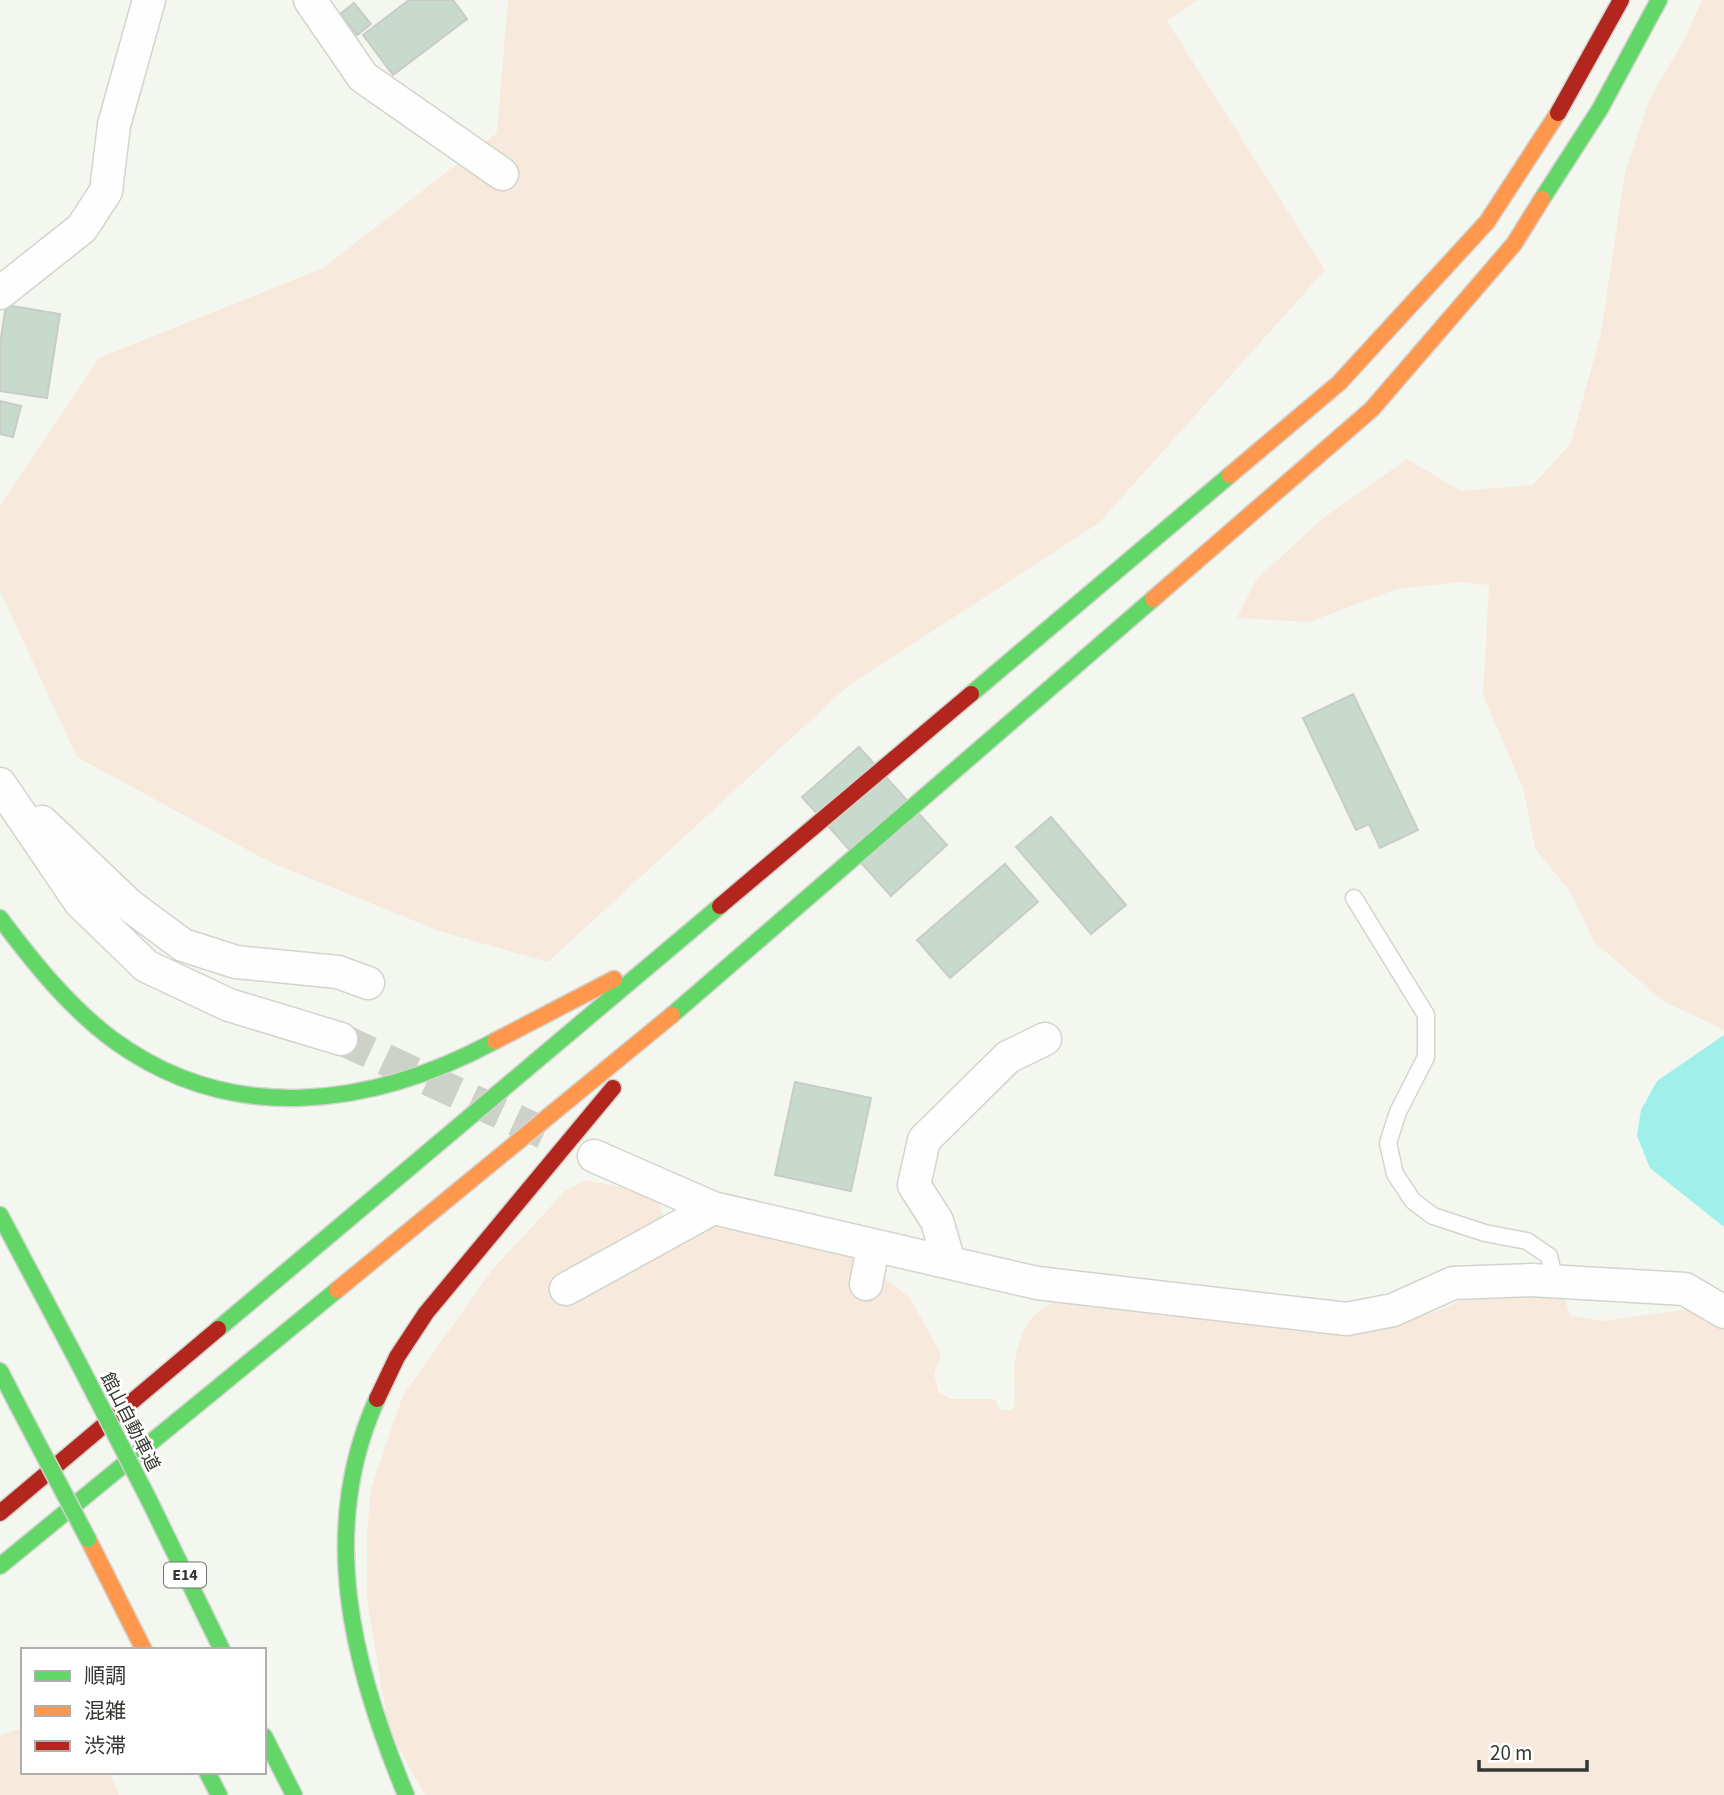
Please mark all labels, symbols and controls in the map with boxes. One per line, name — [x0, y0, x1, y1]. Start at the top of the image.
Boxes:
street label: 館山自動車道 — [94, 1368, 166, 1476]
road number: E14 — [164, 1562, 206, 1588]
legend — [21, 1648, 266, 1774]
text: 順調 — [84, 1661, 126, 1691]
text: 混雑 — [84, 1696, 126, 1726]
scale bar — [1479, 1728, 1588, 1772]
text: 渋滞 — [84, 1731, 126, 1761]
text: 20 m — [1490, 1738, 1532, 1768]

